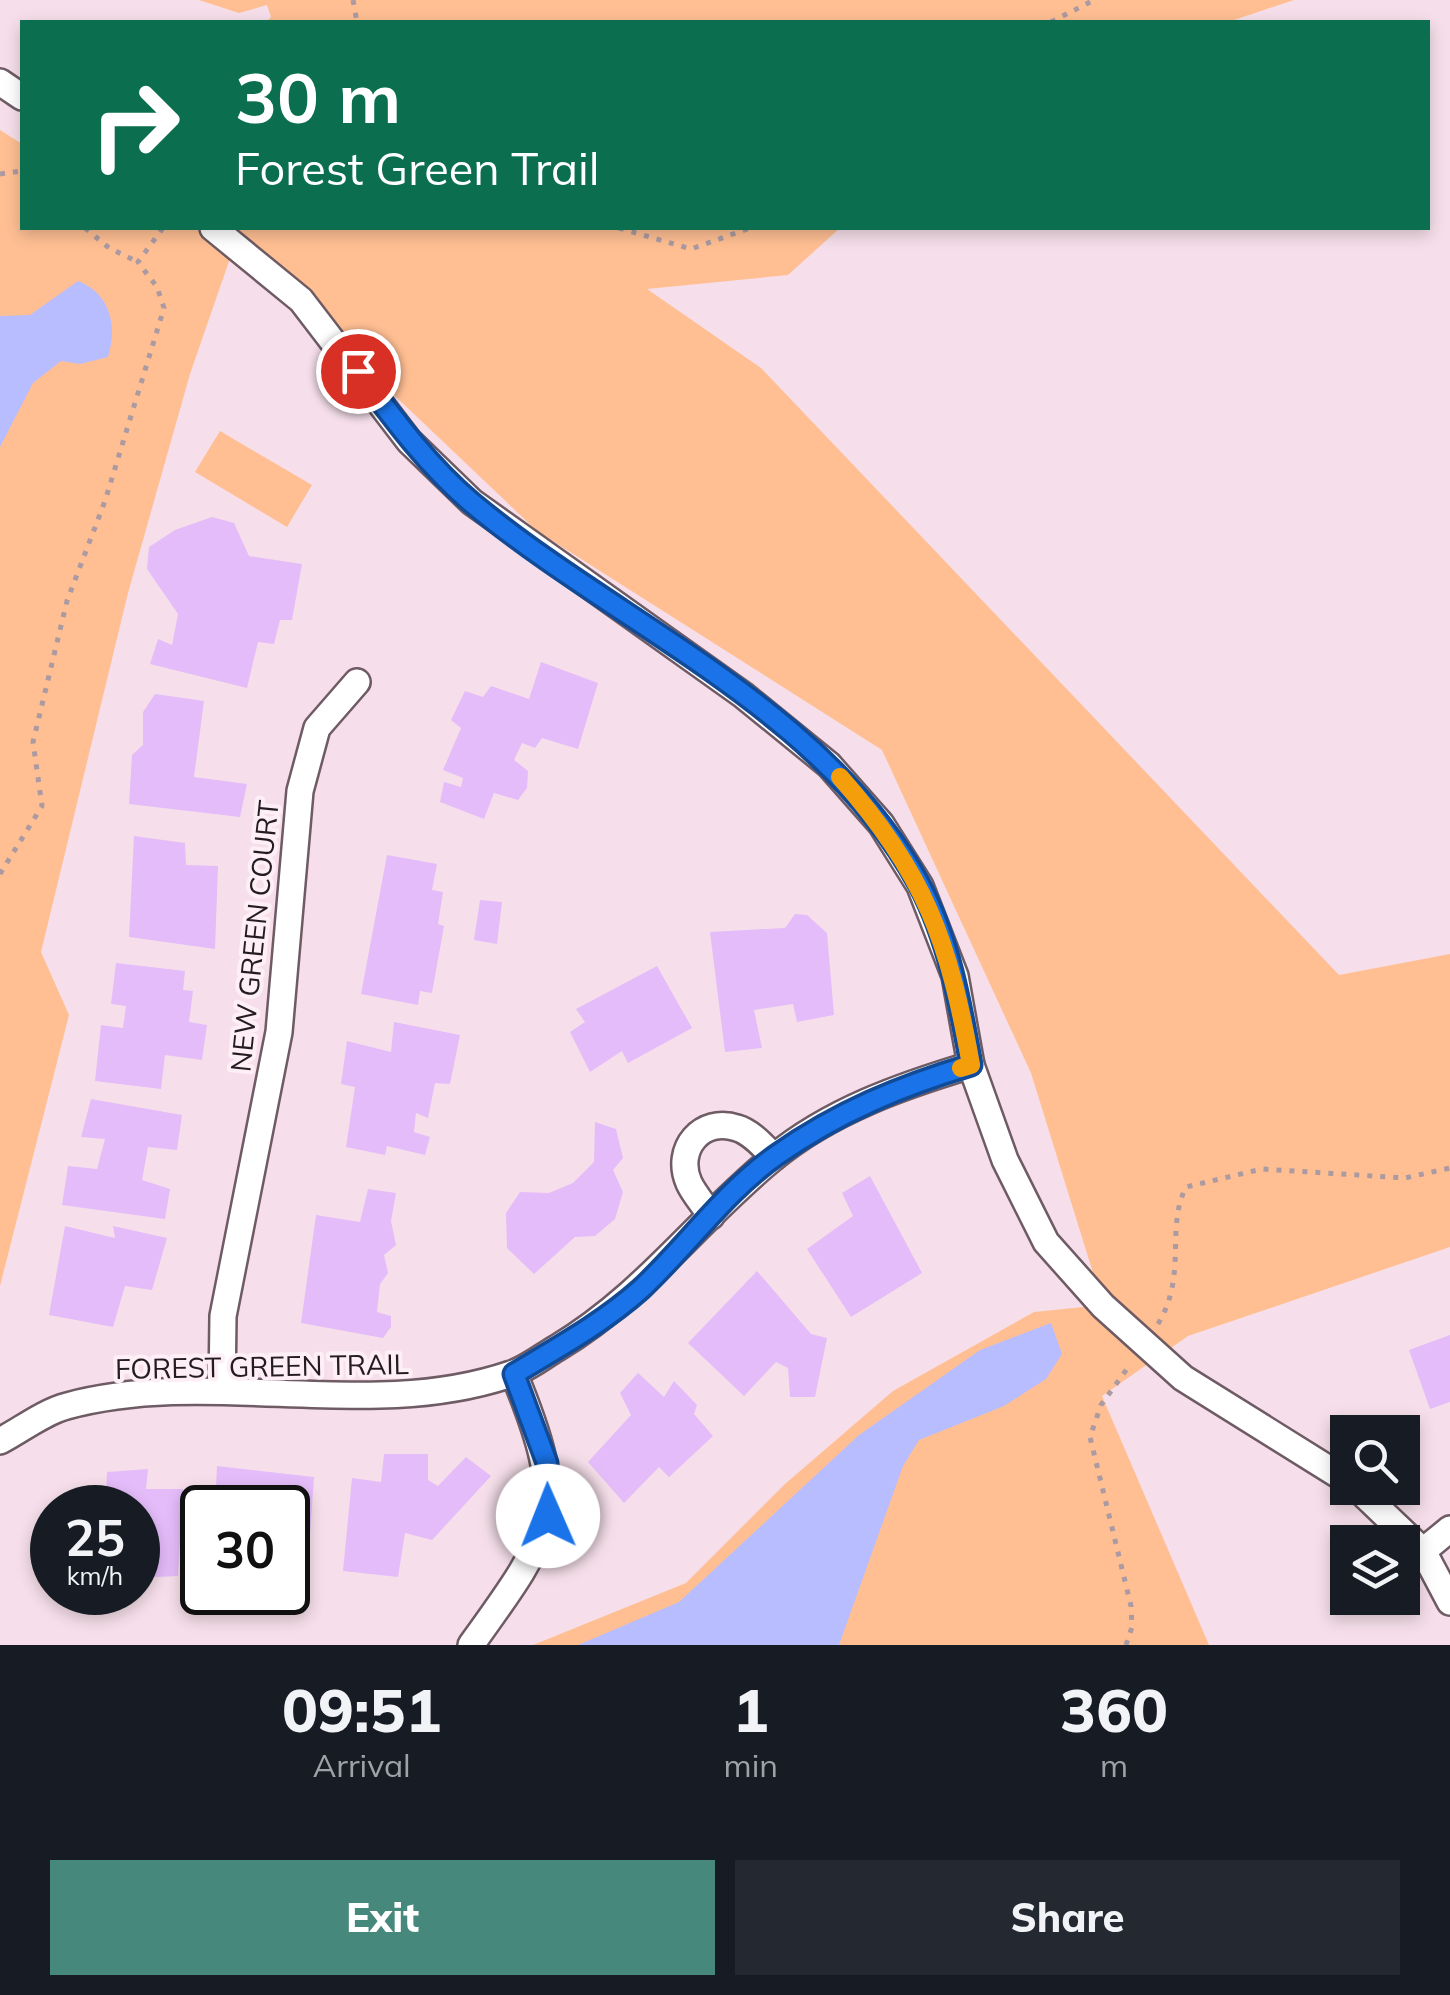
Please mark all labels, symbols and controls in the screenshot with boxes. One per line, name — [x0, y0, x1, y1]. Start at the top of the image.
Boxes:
text: 30 m — [235, 53, 401, 141]
icon: right — [70, 60, 200, 190]
text: Forest Green Trail — [235, 140, 600, 196]
pin — [316, 329, 401, 414]
icon: arrive — [331, 344, 386, 399]
street label: NEW GREEN COURT — [222, 798, 286, 1074]
street label: FOREST GREEN TRAIL — [115, 1346, 409, 1386]
map controls — [1330, 1415, 1420, 1615]
button: search — [1330, 1415, 1420, 1505]
position arrow — [496, 1464, 600, 1568]
speed limit sign: 30 — [180, 1485, 310, 1615]
text: 25 — [65, 1506, 125, 1569]
button: layers — [1330, 1525, 1420, 1615]
text: km/h — [67, 1560, 123, 1591]
text: 09:51 — [282, 1672, 442, 1747]
text: 1 — [733, 1672, 769, 1747]
text: 360 — [1060, 1672, 1168, 1747]
text: Arrival — [313, 1745, 411, 1785]
text: min — [724, 1745, 778, 1785]
text: m — [1100, 1745, 1128, 1785]
button: Exit — [50, 1860, 715, 1975]
button: Share — [735, 1860, 1400, 1975]

